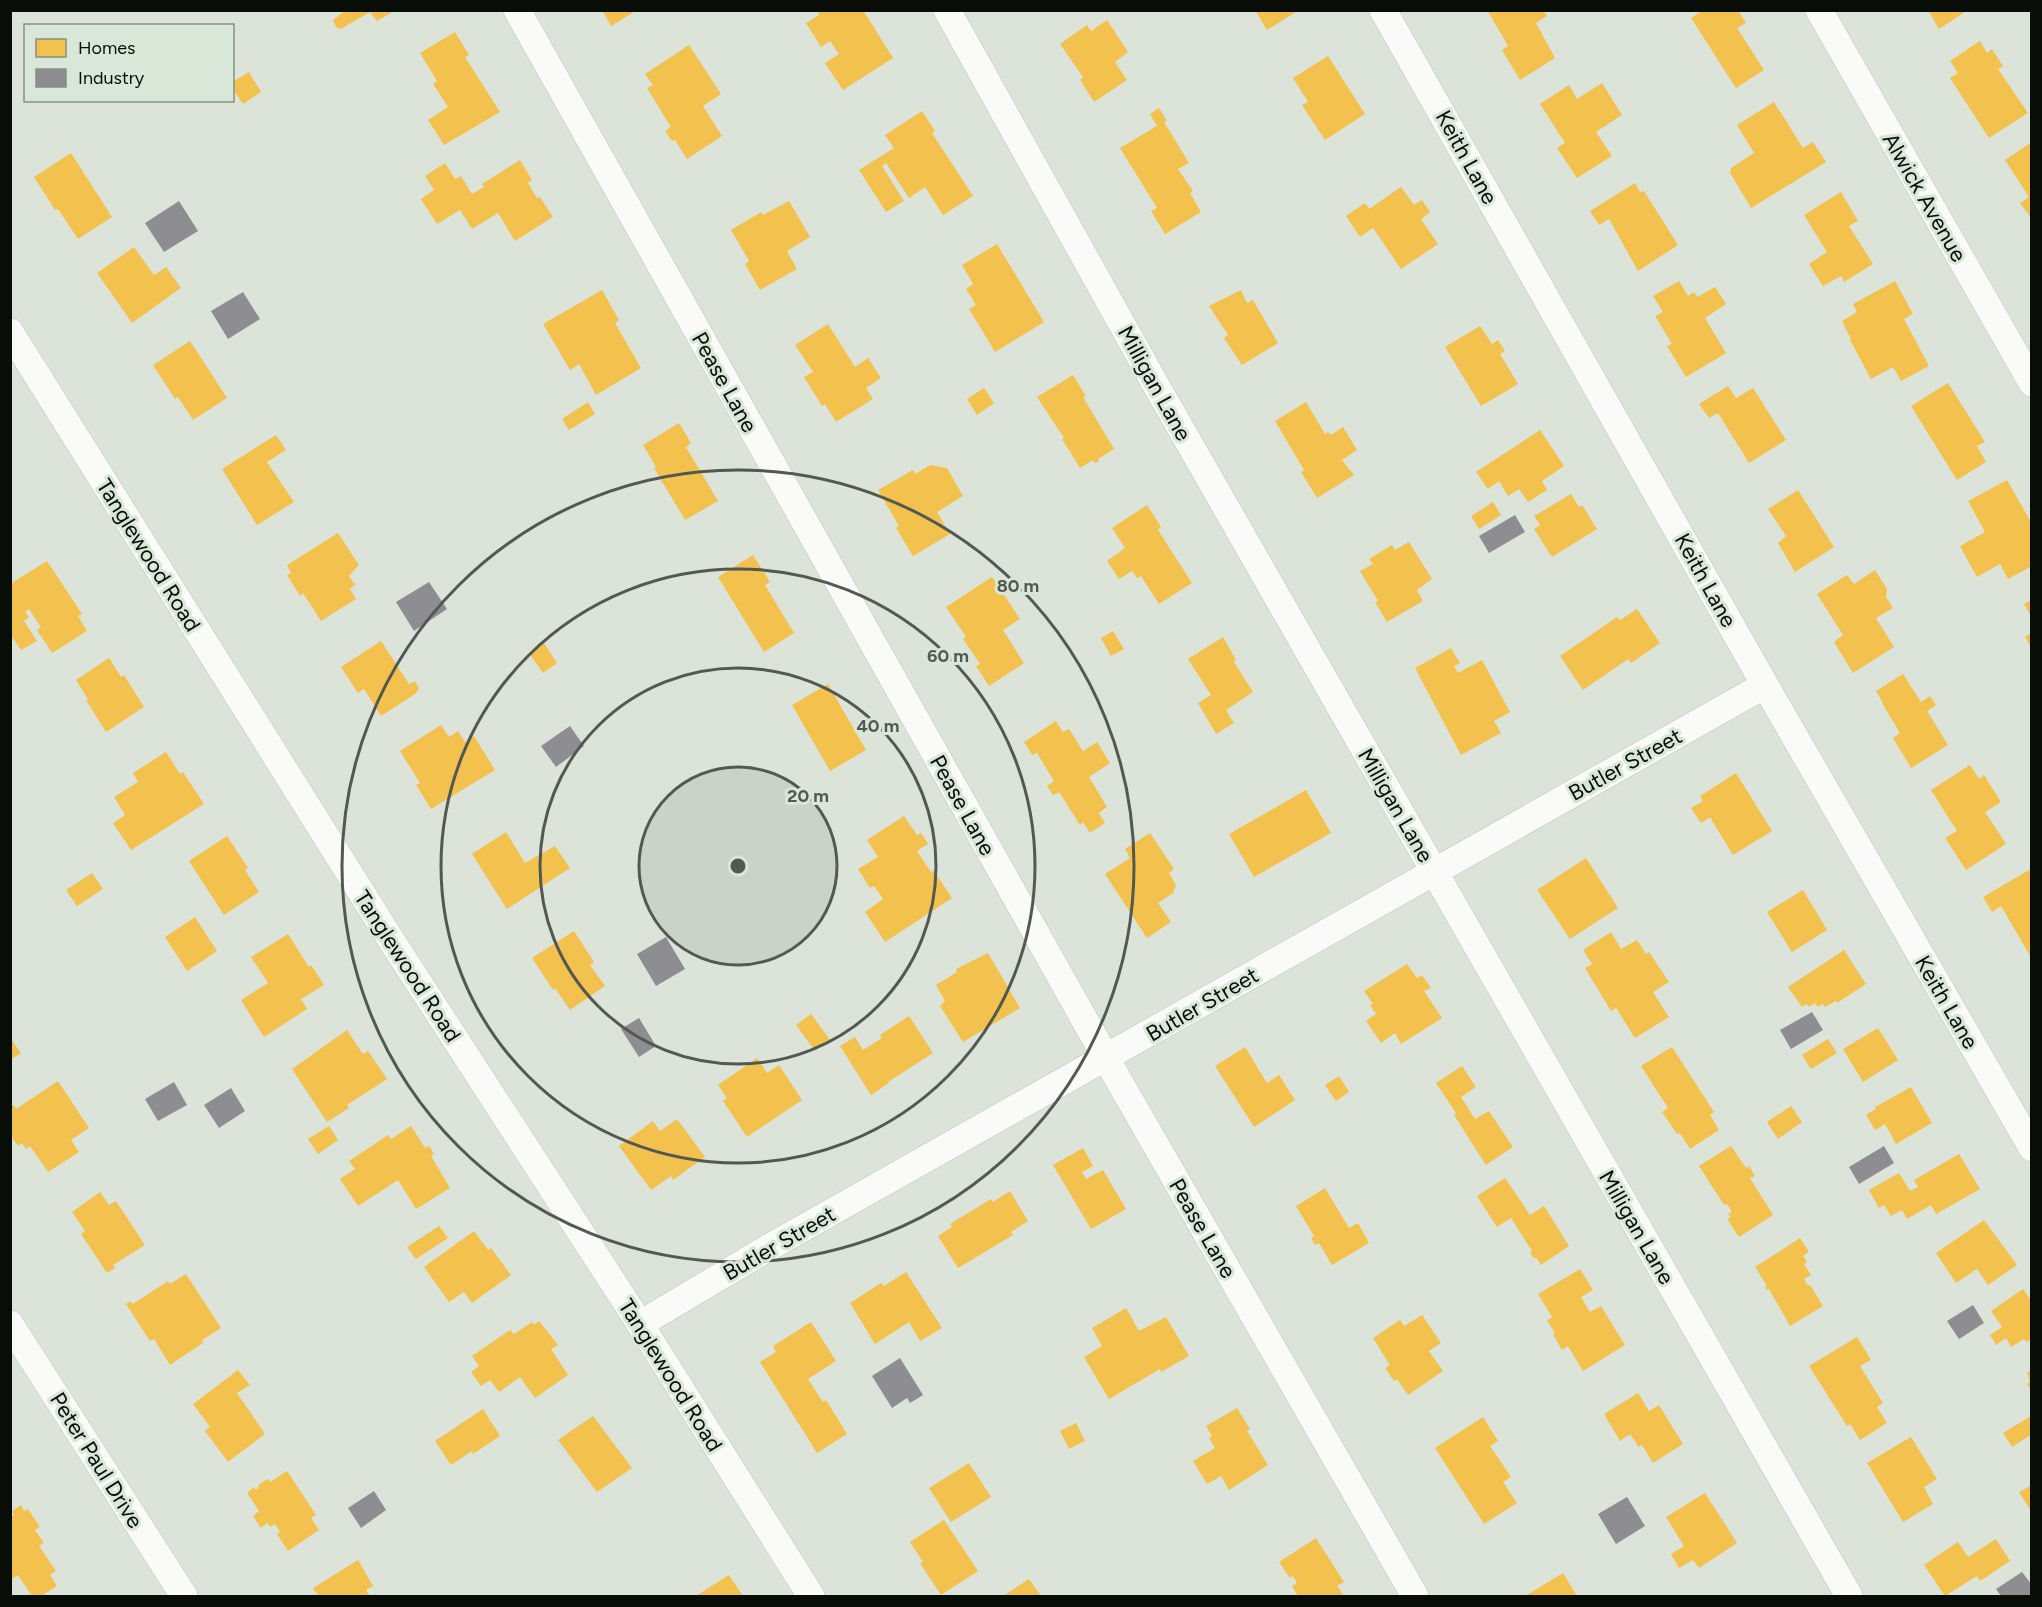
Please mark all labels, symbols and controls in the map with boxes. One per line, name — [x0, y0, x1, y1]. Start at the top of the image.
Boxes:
legend — [24, 24, 234, 102]
text: Homes — [78, 37, 136, 59]
text: Industry — [78, 67, 145, 89]
street label: Keith Lane — [1430, 106, 1503, 209]
street label: Alwick Avenue — [1877, 128, 1972, 267]
street label: Milligan Lane — [1112, 321, 1197, 445]
street label: Pease Lane — [686, 327, 763, 437]
street label: Tanglewood Road — [91, 474, 206, 637]
street label: Keith Lane — [1669, 529, 1742, 632]
text: 80 m — [997, 575, 1039, 597]
text: 60 m — [927, 645, 969, 667]
text: 40 m — [856, 715, 900, 737]
street label: Butler Street — [1564, 722, 1687, 807]
street label: Milligan Lane — [1352, 743, 1439, 867]
street label: Pease Lane — [924, 750, 1001, 860]
text: 20 m — [787, 785, 829, 807]
centre of rings — [728, 856, 748, 876]
street label: Tanglewood Road — [349, 885, 467, 1047]
street label: Keith Lane — [1909, 951, 1984, 1054]
street label: Butler Street — [1141, 961, 1263, 1047]
street label: Milligan Lane — [1593, 1165, 1680, 1289]
street label: Pease Lane — [1163, 1174, 1242, 1283]
street label: Butler Street — [718, 1200, 840, 1286]
street label: Tanglewood Road — [613, 1294, 728, 1457]
street label: Peter Paul Drive — [44, 1387, 149, 1533]

